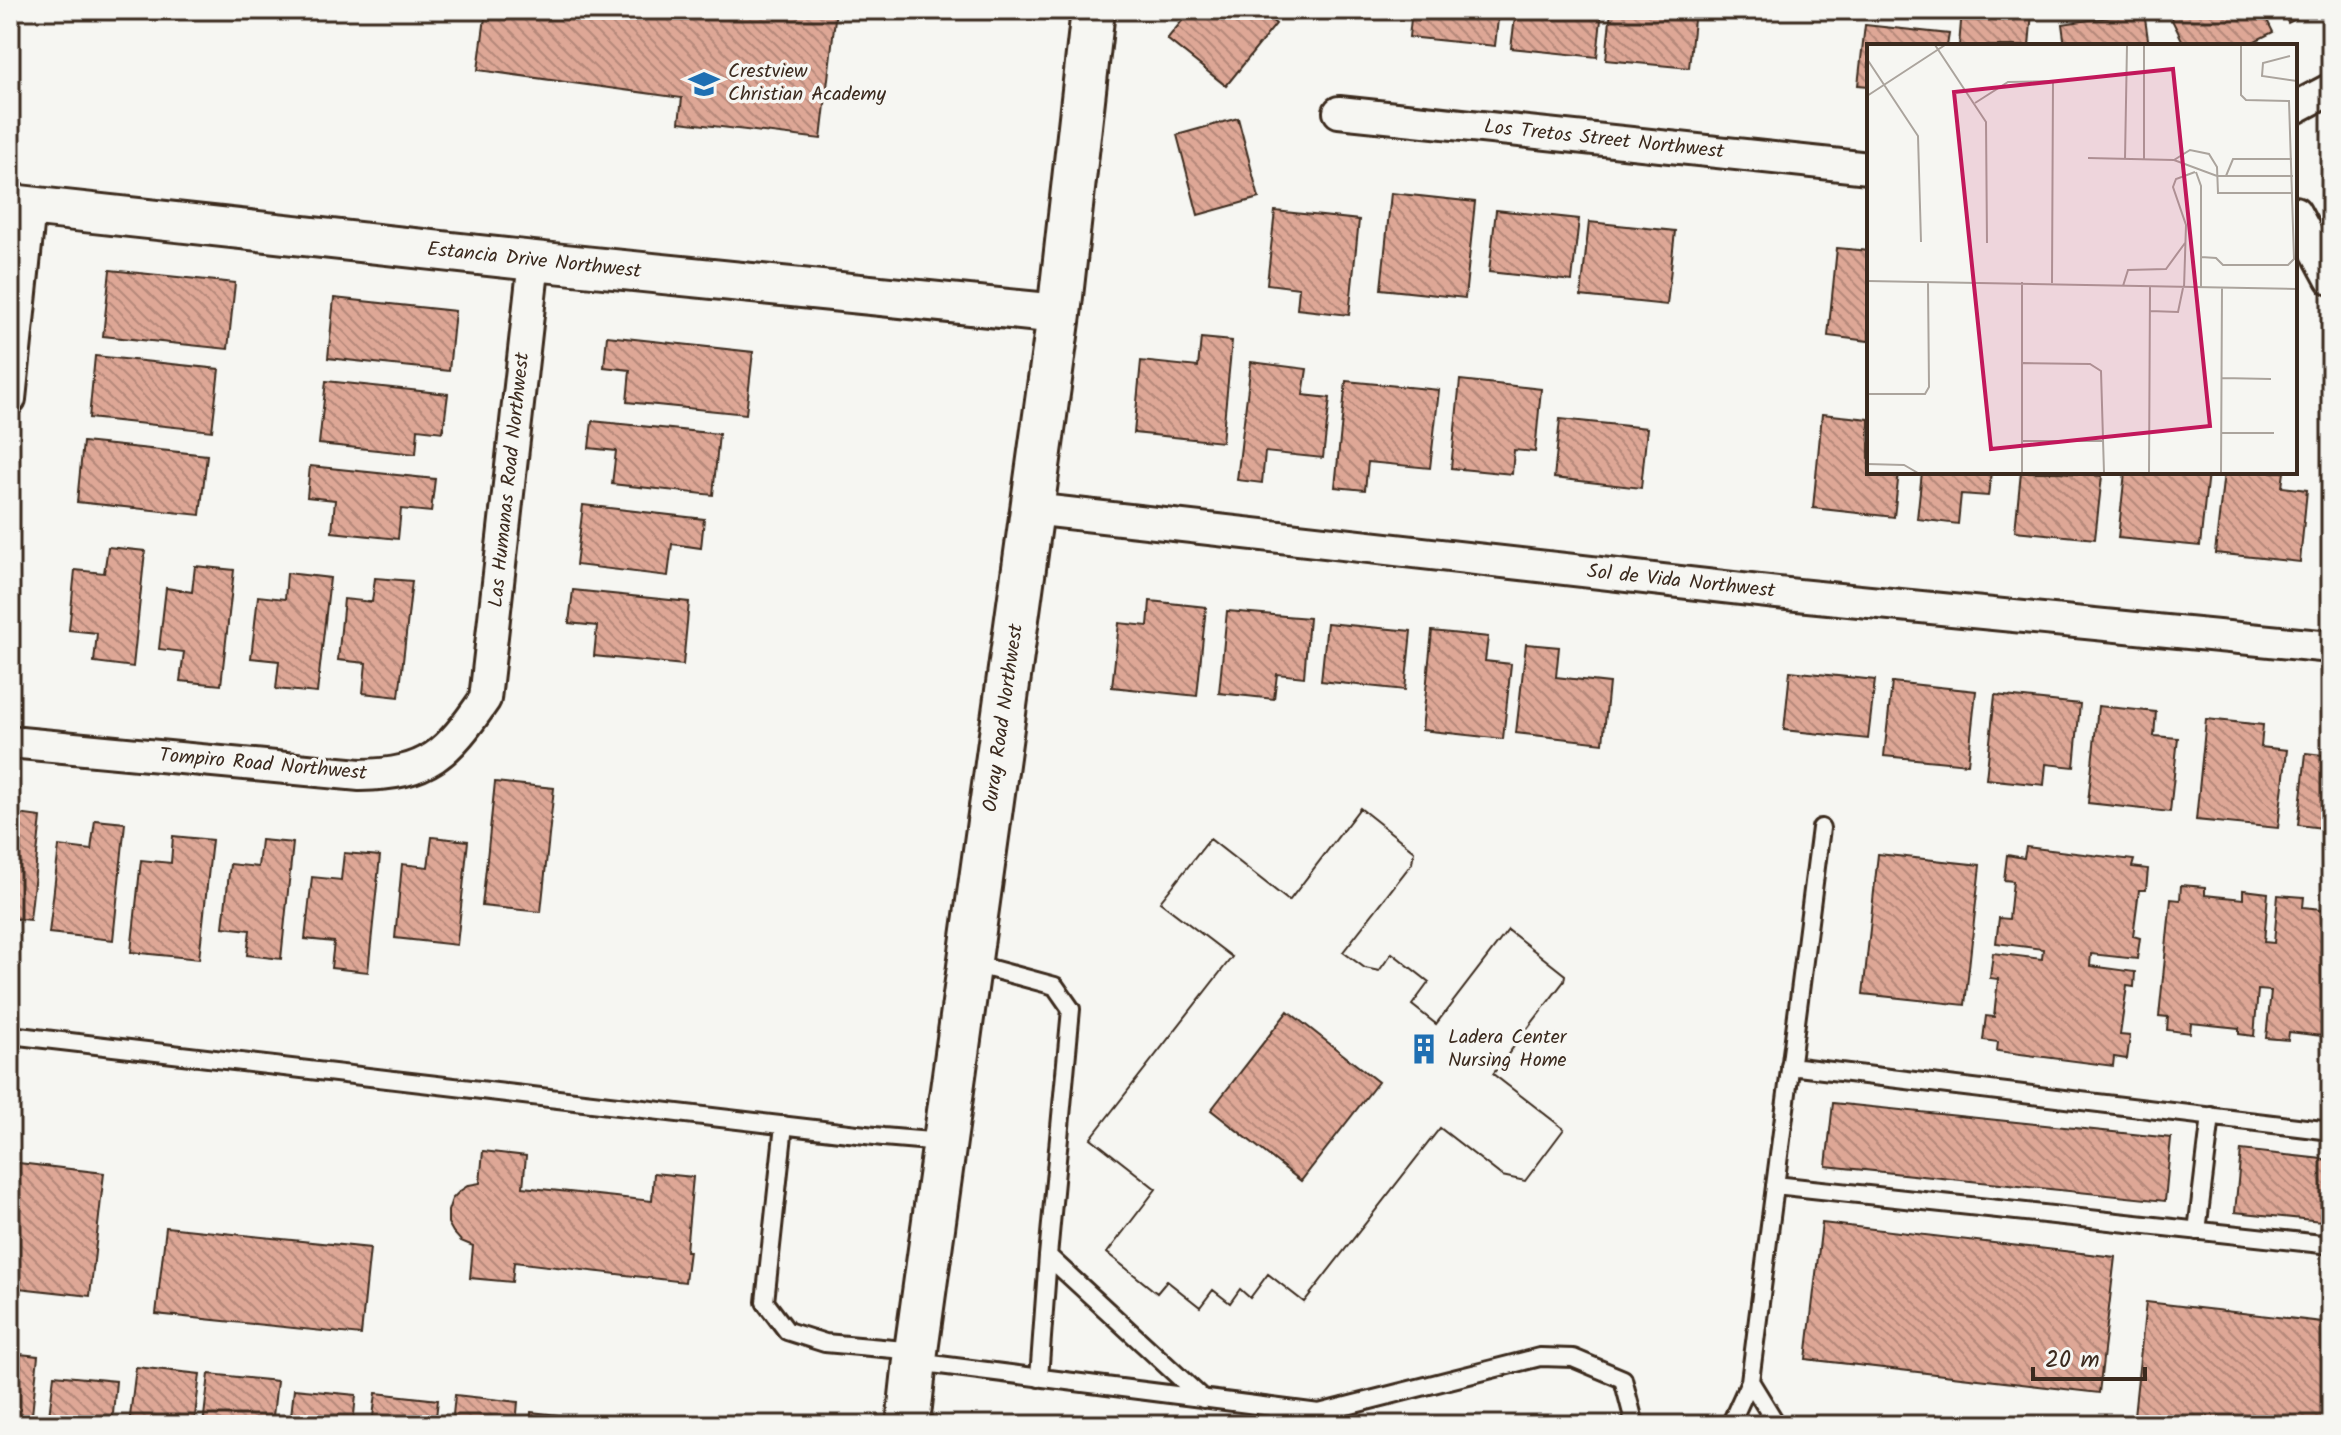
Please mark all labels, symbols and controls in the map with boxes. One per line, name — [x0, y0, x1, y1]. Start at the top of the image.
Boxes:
inset map — [1867, 44, 2297, 474]
place label: Crestview Christian Academy — [728, 56, 886, 111]
school or university icon: Crestview Christian Academy — [687, 67, 721, 101]
street label: Los Tretos Street Northwest — [1482, 111, 1726, 169]
street label: Estancia Drive Northwest — [425, 234, 643, 288]
street label: Las Humanas Road Northwest — [481, 351, 539, 609]
street label: Sol de Vida Northwest — [1585, 556, 1777, 608]
street label: Ouray Road Northwest — [975, 622, 1033, 814]
street label: Tompiro Road Northwest — [158, 740, 368, 790]
place label: Ladera Center Nursing Home — [1448, 1022, 1568, 1077]
building icon: Ladera Center Nursing Home — [1407, 1032, 1441, 1066]
scale bar — [2033, 1331, 2145, 1381]
text: 20 m — [2045, 1341, 2100, 1380]

